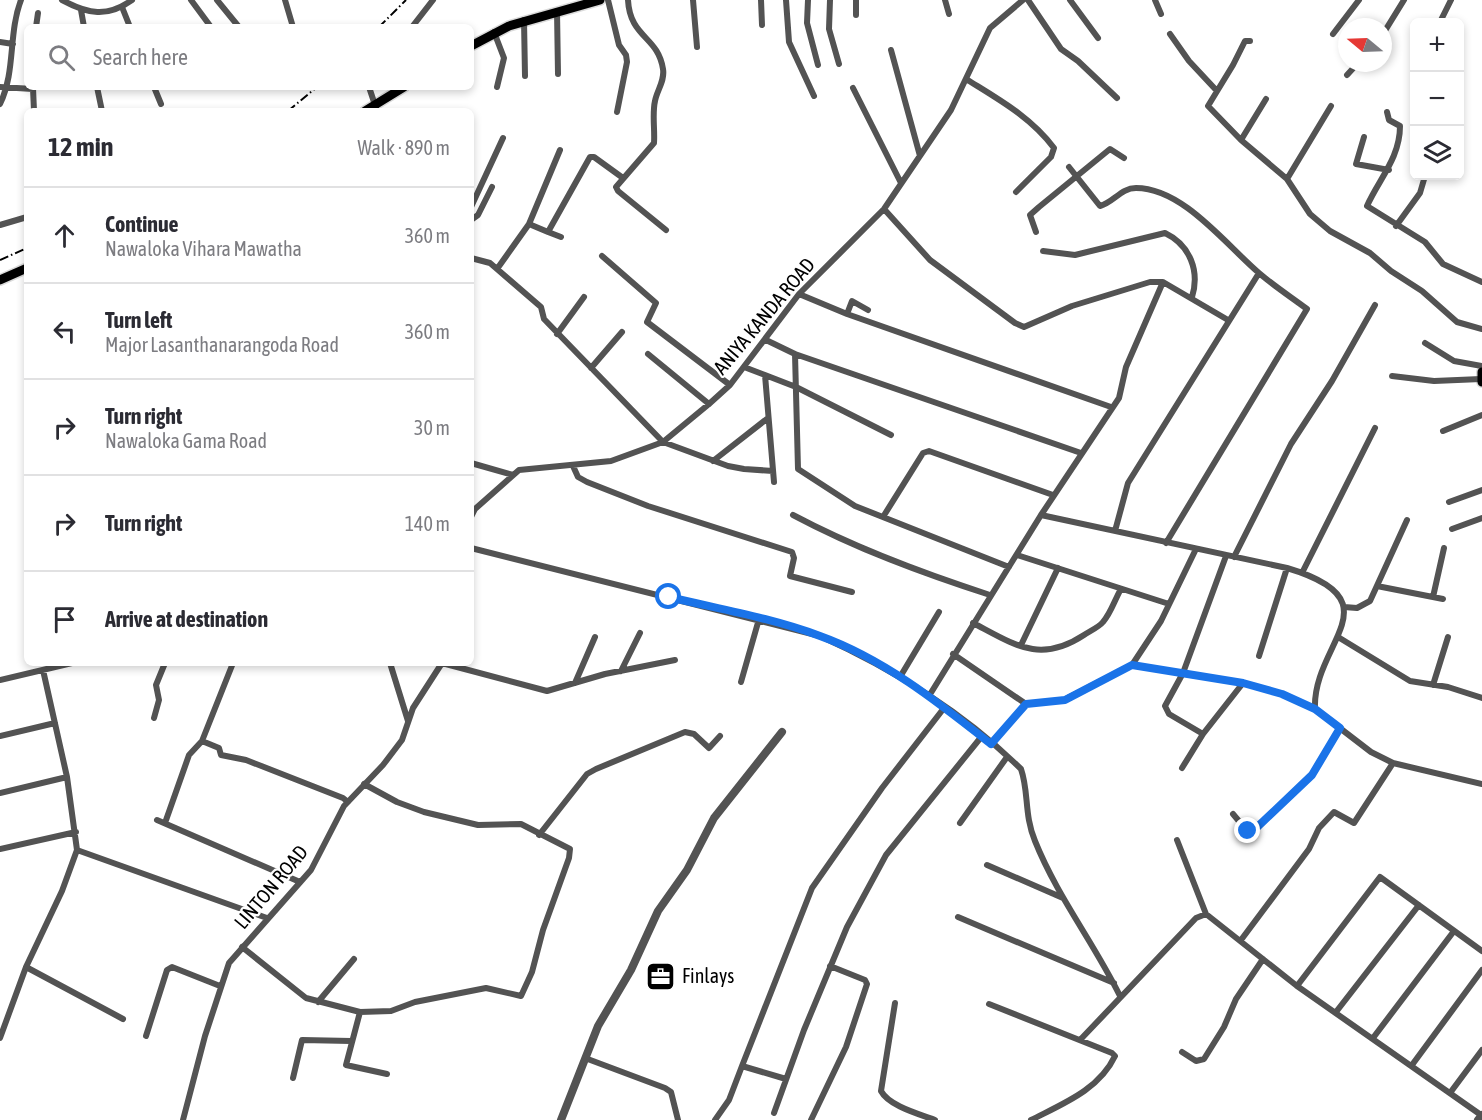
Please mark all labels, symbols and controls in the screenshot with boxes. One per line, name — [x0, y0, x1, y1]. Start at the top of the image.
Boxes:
north arrow — [1338, 18, 1392, 72]
map controls — [1410, 18, 1464, 180]
button: + — [1410, 18, 1464, 72]
search box — [24, 24, 474, 90]
icon: search — [45, 41, 78, 74]
text: Search here — [93, 44, 188, 70]
button: − — [1410, 72, 1464, 126]
button: layers — [1410, 126, 1464, 180]
text: 12 min — [48, 132, 113, 162]
text: Walk · 890 m — [358, 136, 450, 159]
text: Continue — [105, 211, 179, 237]
icon: ahead — [48, 219, 81, 252]
text: 360 m — [405, 224, 450, 247]
text: Nawaloka Vihara Mawatha — [105, 237, 302, 260]
street label: ANIYA KANDA ROAD — [708, 253, 819, 379]
text: Turn left — [105, 307, 172, 333]
icon: left — [48, 315, 81, 348]
text: 360 m — [405, 320, 450, 343]
text: Major Lasanthanarangoda Road — [105, 333, 339, 356]
text: Turn right — [105, 403, 182, 429]
icon: right — [48, 411, 81, 444]
text: 30 m — [414, 416, 450, 439]
text: Nawaloka Gama Road — [105, 429, 267, 452]
icon: right — [48, 507, 81, 540]
text: Turn right — [105, 510, 182, 536]
text: 140 m — [405, 512, 450, 535]
route start — [655, 583, 681, 609]
icon: arrive — [48, 603, 81, 636]
text: Arrive at destination — [105, 606, 268, 632]
route end — [1234, 817, 1260, 843]
street label: LINTON ROAD — [229, 840, 312, 933]
office icon: Finlays — [645, 960, 677, 992]
place label: Finlays — [682, 964, 734, 987]

